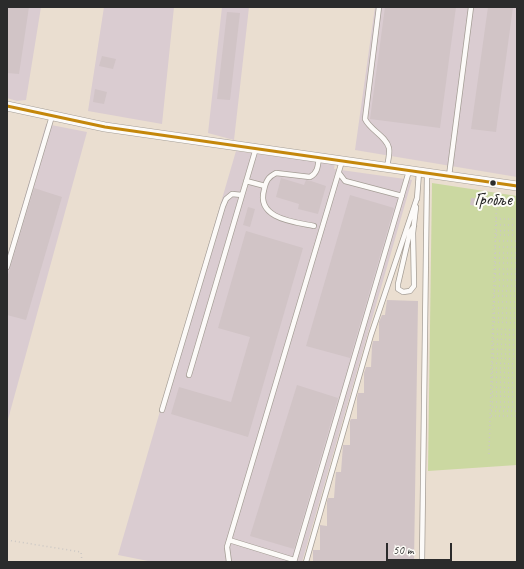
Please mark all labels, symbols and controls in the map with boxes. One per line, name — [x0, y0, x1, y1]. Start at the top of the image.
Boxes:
marker: Гробље — [488, 178, 498, 188]
place label: Гробље — [474, 189, 512, 211]
scale bar — [388, 535, 454, 561]
text: 50 m — [393, 542, 413, 558]

